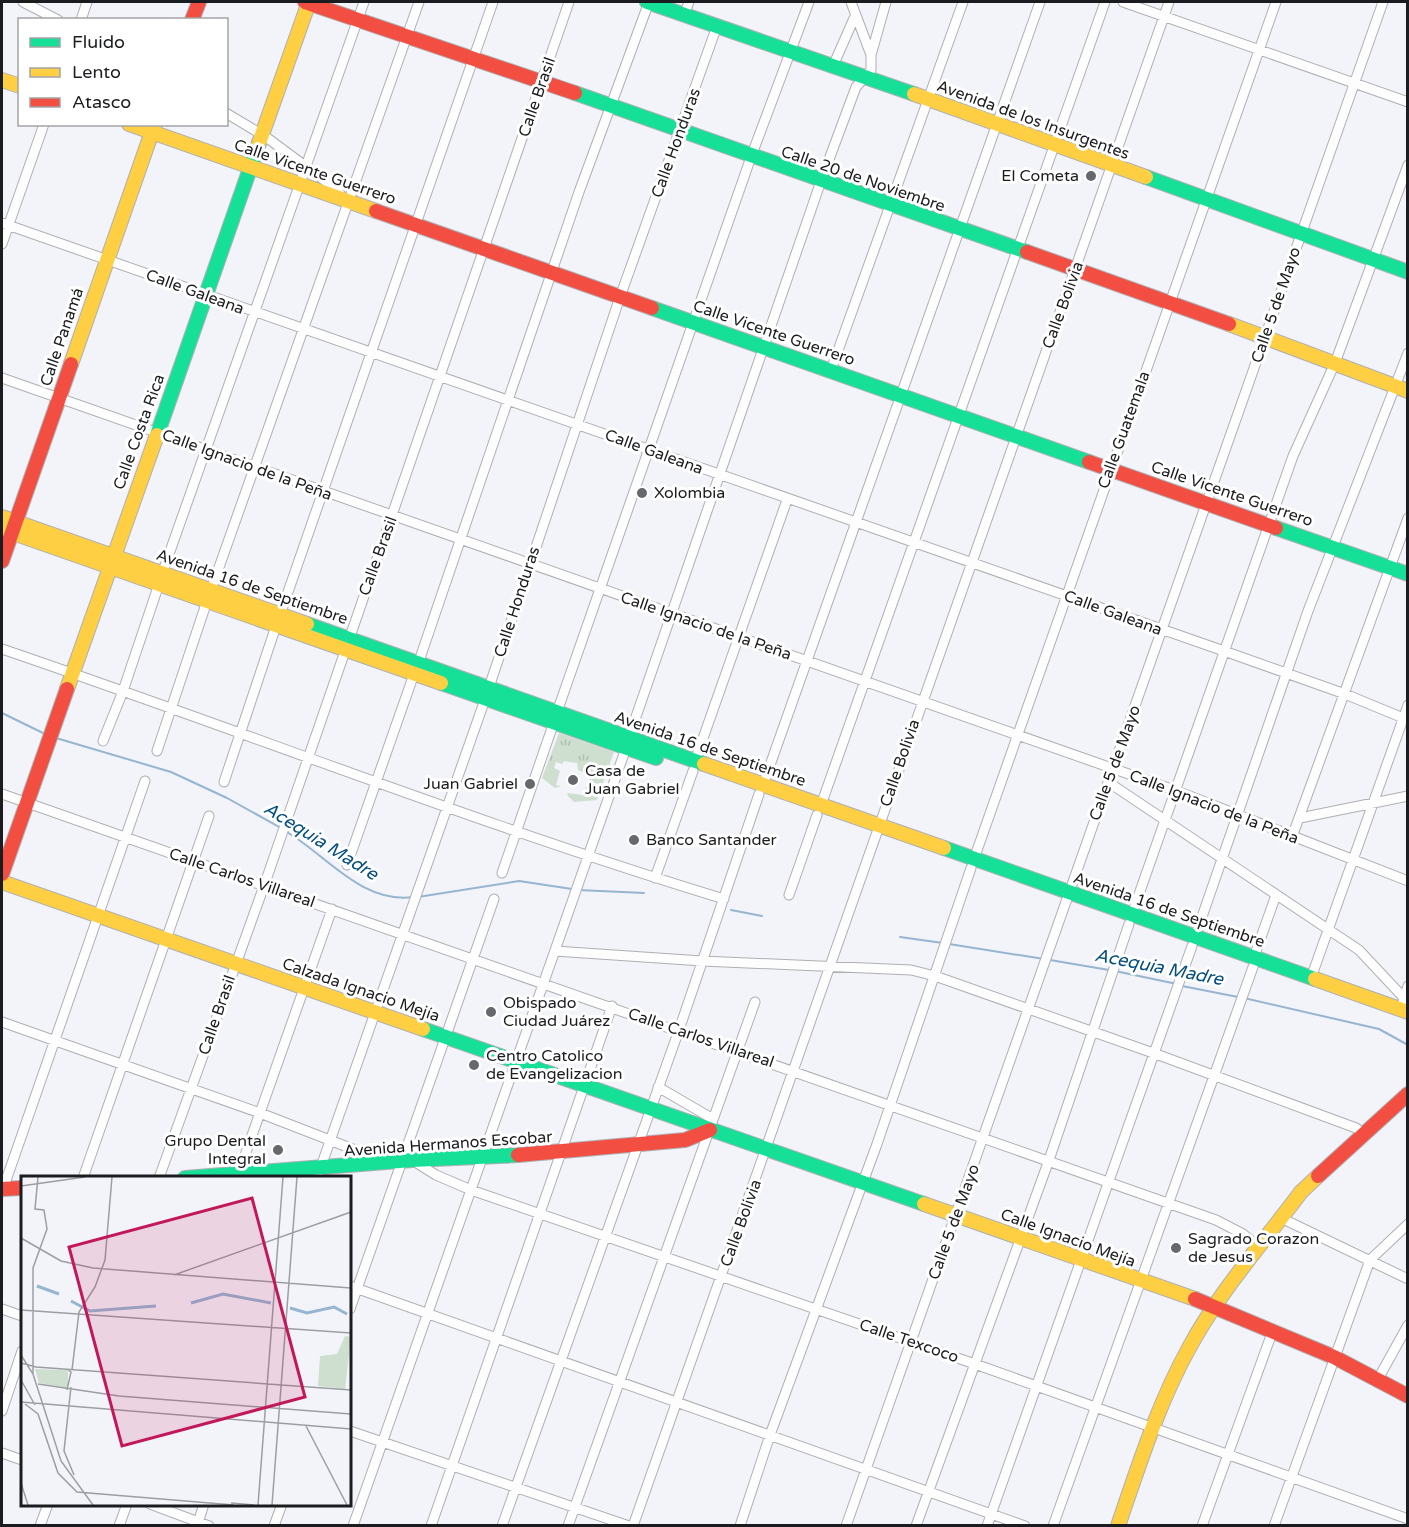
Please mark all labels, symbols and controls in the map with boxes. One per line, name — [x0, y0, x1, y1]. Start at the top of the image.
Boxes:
legend — [18, 18, 228, 126]
text: Fluido — [72, 31, 125, 53]
street label: Calle Brasil — [514, 54, 560, 140]
text: Lento — [72, 61, 121, 83]
street label: Avenida de los Insurgentes — [934, 76, 1132, 164]
street label: Calle Honduras — [647, 85, 705, 201]
text: Atasco — [72, 91, 131, 113]
street label: Calle Vicente Guerrero — [231, 135, 399, 209]
street label: Calle 20 de Noviembre — [778, 141, 948, 217]
place label: El Cometa — [1001, 166, 1079, 186]
marker: El Cometa — [1084, 169, 1098, 183]
street label: Calle 5 de Mayo — [1247, 244, 1305, 366]
street label: Calle Bolivia — [1038, 259, 1088, 351]
street label: Calle Galeana — [143, 265, 247, 319]
street label: Calle Panamá — [36, 285, 88, 389]
street label: Calle Vicente Guerrero — [690, 296, 858, 370]
street label: Calle Guatemala — [1093, 368, 1155, 492]
street label: Calle Costa Rica — [109, 371, 169, 493]
street label: Calle Ignacio de la Peña — [159, 425, 335, 505]
street label: Calle Galeana — [602, 425, 706, 479]
street label: Calle Vicente Guerrero — [1148, 457, 1316, 531]
place label: Xolombia — [654, 483, 725, 503]
marker: Xolombia — [635, 486, 649, 500]
street label: Calle Brasil — [354, 514, 402, 598]
street label: Calle Honduras — [490, 544, 544, 660]
street label: Avenida 16 de Septiembre — [154, 545, 350, 629]
street label: Calle Galeana — [1061, 586, 1165, 640]
street label: Calle Ignacio de la Peña — [618, 587, 794, 665]
street label: Calle 5 de Mayo — [1085, 703, 1145, 823]
street label: Avenida 16 de Septiembre — [612, 707, 808, 791]
street label: Calle Bolivia — [876, 717, 924, 809]
place label: Casa de Juan Gabriel — [585, 761, 679, 799]
street label: Calle Ignacio de la Peña — [1127, 765, 1301, 849]
marker: Casa de Juan Gabriel — [566, 773, 580, 787]
place label: Juan Gabriel — [424, 774, 518, 794]
marker: Juan Gabriel — [523, 777, 537, 791]
water label: Acequia Madre — [260, 797, 383, 885]
place label: Banco Santander — [646, 830, 778, 850]
marker: Banco Santander — [627, 833, 641, 847]
street label: Calle Carlos Villareal — [166, 844, 318, 912]
street label: Avenida 16 de Septiembre — [1071, 868, 1267, 952]
water label: Acequia Madre — [1093, 944, 1226, 990]
street label: Calzada Ignacio Mejía — [280, 954, 442, 1026]
street label: Calle Brasil — [194, 972, 240, 1058]
place label: Obispado Ciudad Juárez — [503, 993, 610, 1031]
street label: Calle Carlos Villareal — [625, 1004, 777, 1072]
marker: Obispado Ciudad Juárez — [484, 1005, 498, 1019]
place label: Centro Catolico de Evangelizacion — [486, 1046, 622, 1084]
marker: Centro Catolico de Evangelizacion — [467, 1058, 481, 1072]
street label: Avenida Hermanos Escobar — [343, 1127, 554, 1161]
place label: Grupo Dental Integral — [165, 1131, 266, 1169]
marker: Grupo Dental Integral — [271, 1143, 285, 1157]
street label: Calle 5 de Mayo — [924, 1162, 984, 1282]
inset map — [21, 1176, 351, 1506]
street label: Calle Bolivia — [716, 1177, 766, 1269]
street label: Calle Ignacio Mejía — [998, 1204, 1138, 1272]
place label: Sagrado Corazon de Jesus — [1188, 1229, 1319, 1267]
marker: Sagrado Corazon de Jesus — [1169, 1241, 1183, 1255]
street label: Calle Texcoco — [857, 1315, 961, 1367]

